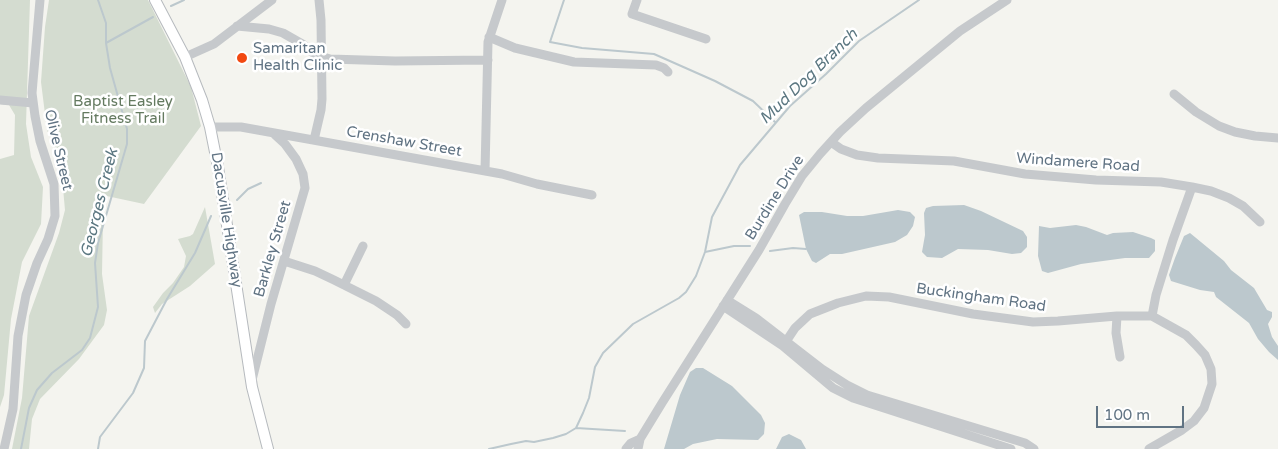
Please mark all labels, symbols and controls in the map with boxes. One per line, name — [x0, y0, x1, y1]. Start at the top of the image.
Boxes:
water label: Mud Dog Branch — [756, 25, 862, 129]
place label: Samaritan Health Clinic — [253, 40, 342, 75]
marker: Samaritan Health Clinic — [235, 51, 249, 65]
park label: Baptist Easley Fitness Trail — [73, 93, 173, 128]
street label: Olive Street — [40, 108, 76, 192]
street label: Crenshaw Street — [345, 123, 463, 161]
water label: Georges Creek — [77, 147, 123, 259]
street label: Windamere Road — [1016, 150, 1140, 176]
street label: Dacusville Highway — [206, 151, 246, 289]
street label: Burdine Drive — [742, 152, 808, 244]
street label: Barkley Street — [251, 199, 295, 299]
street label: Buckingham Road — [915, 280, 1047, 316]
scale bar — [1098, 396, 1186, 428]
text: 100 m — [1104, 406, 1150, 424]

